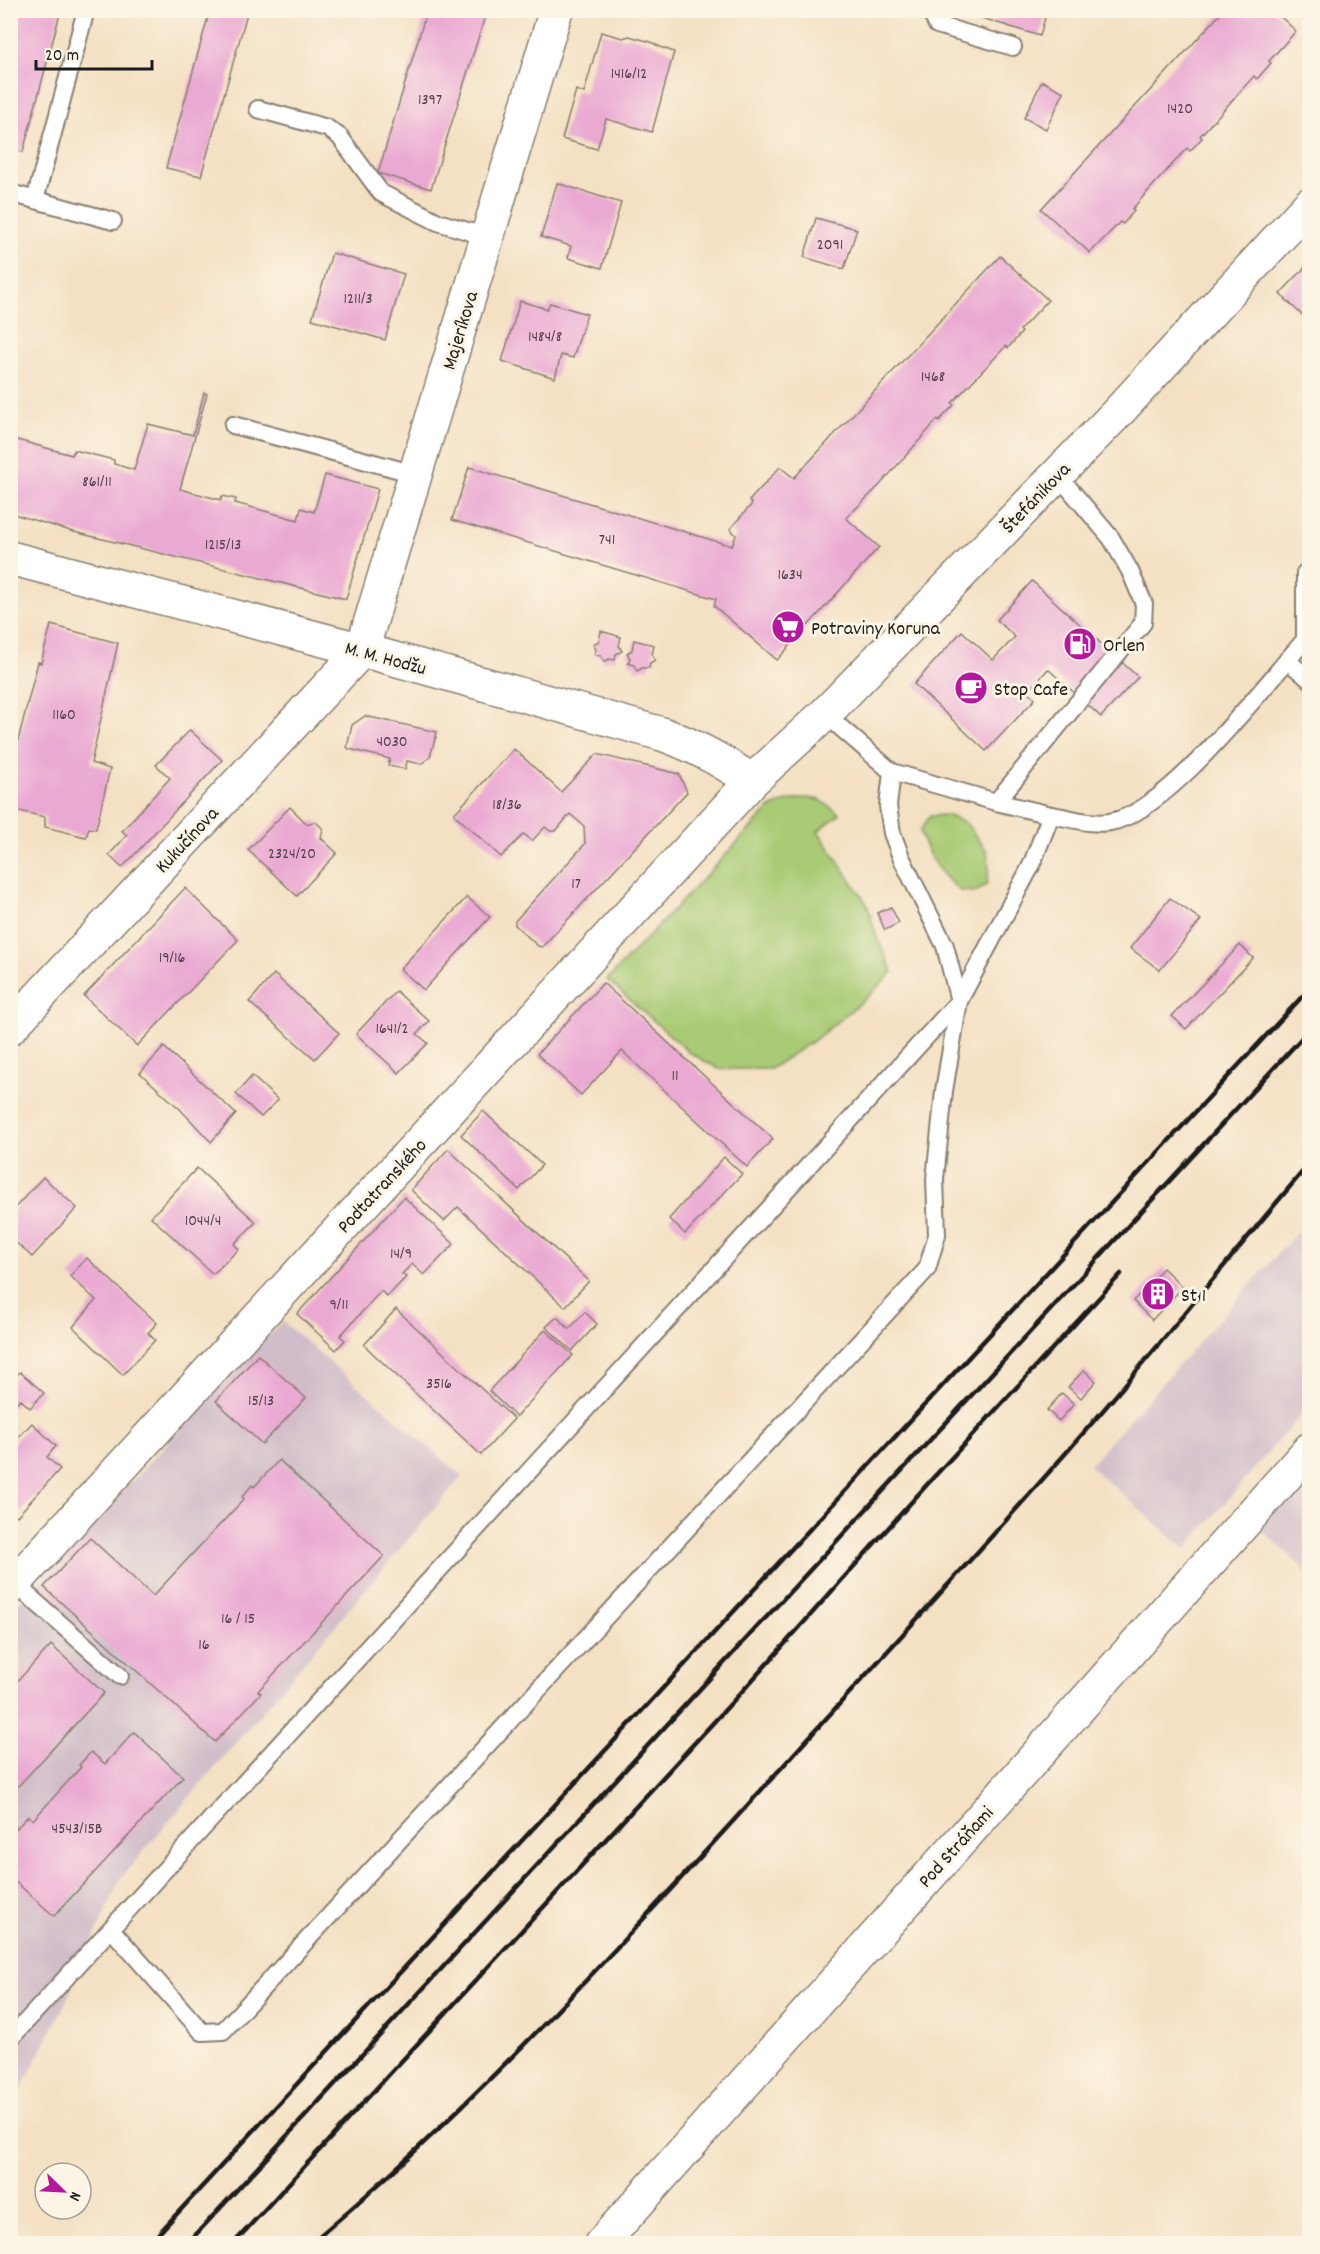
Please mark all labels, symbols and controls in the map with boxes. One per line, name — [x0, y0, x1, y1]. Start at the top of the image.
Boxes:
scale bar — [36, 33, 152, 71]
text: 20 m — [45, 44, 79, 69]
house number: 1416/12 — [611, 63, 647, 86]
house number: 1397 — [418, 89, 442, 112]
house number: 1420 — [1167, 98, 1193, 121]
house number: 2091 — [817, 234, 843, 257]
street label: Majeríkova — [437, 287, 487, 374]
house number: 1211/3 — [343, 288, 373, 311]
house number: 1484/8 — [528, 326, 562, 349]
house number: 1468 — [921, 366, 945, 389]
street label: Štefánikova — [996, 457, 1079, 541]
house number: 861/11 — [82, 471, 112, 494]
house number: 741 — [599, 529, 615, 552]
house number: 1215/13 — [205, 534, 241, 557]
house number: 1634 — [777, 564, 803, 587]
supermarket icon: Potraviny Koruna — [770, 609, 806, 645]
place label: Potraviny Koruna — [811, 616, 940, 644]
fuel station icon: Orlen — [1062, 626, 1098, 662]
place label: Orlen — [1103, 633, 1145, 661]
street label: M. M. Hodžu — [341, 636, 429, 684]
cafe icon: Stop Cafe — [953, 670, 989, 706]
place label: Stop Cafe — [994, 677, 1068, 705]
house number: 1160 — [52, 704, 76, 727]
house number: 4030 — [376, 731, 408, 754]
house number: 18/36 — [492, 794, 522, 817]
street label: Kukučínova — [150, 801, 227, 881]
house number: 2324/20 — [268, 843, 316, 866]
house number: 17 — [571, 873, 581, 896]
house number: 19/16 — [159, 947, 186, 970]
house number: 1641/2 — [375, 1018, 409, 1041]
house number: 11 — [671, 1065, 679, 1088]
street label: Podtatranského — [332, 1133, 435, 1241]
house number: 1044/4 — [185, 1210, 221, 1233]
house number: 14/9 — [390, 1243, 412, 1266]
building icon: St 1 — [1140, 1276, 1176, 1312]
place label: St 1 — [1181, 1283, 1206, 1311]
house number: 9/11 — [330, 1294, 348, 1317]
house number: 3516 — [426, 1373, 452, 1396]
house number: 15/13 — [248, 1390, 274, 1413]
house number: 16 / 15 — [221, 1608, 255, 1631]
house number: 16 — [198, 1634, 210, 1657]
street label: Pod Stráňami — [913, 1801, 1002, 1895]
house number: 4543/15B — [52, 1818, 102, 1841]
north arrow — [33, 2161, 93, 2221]
text: N — [62, 2188, 87, 2204]

